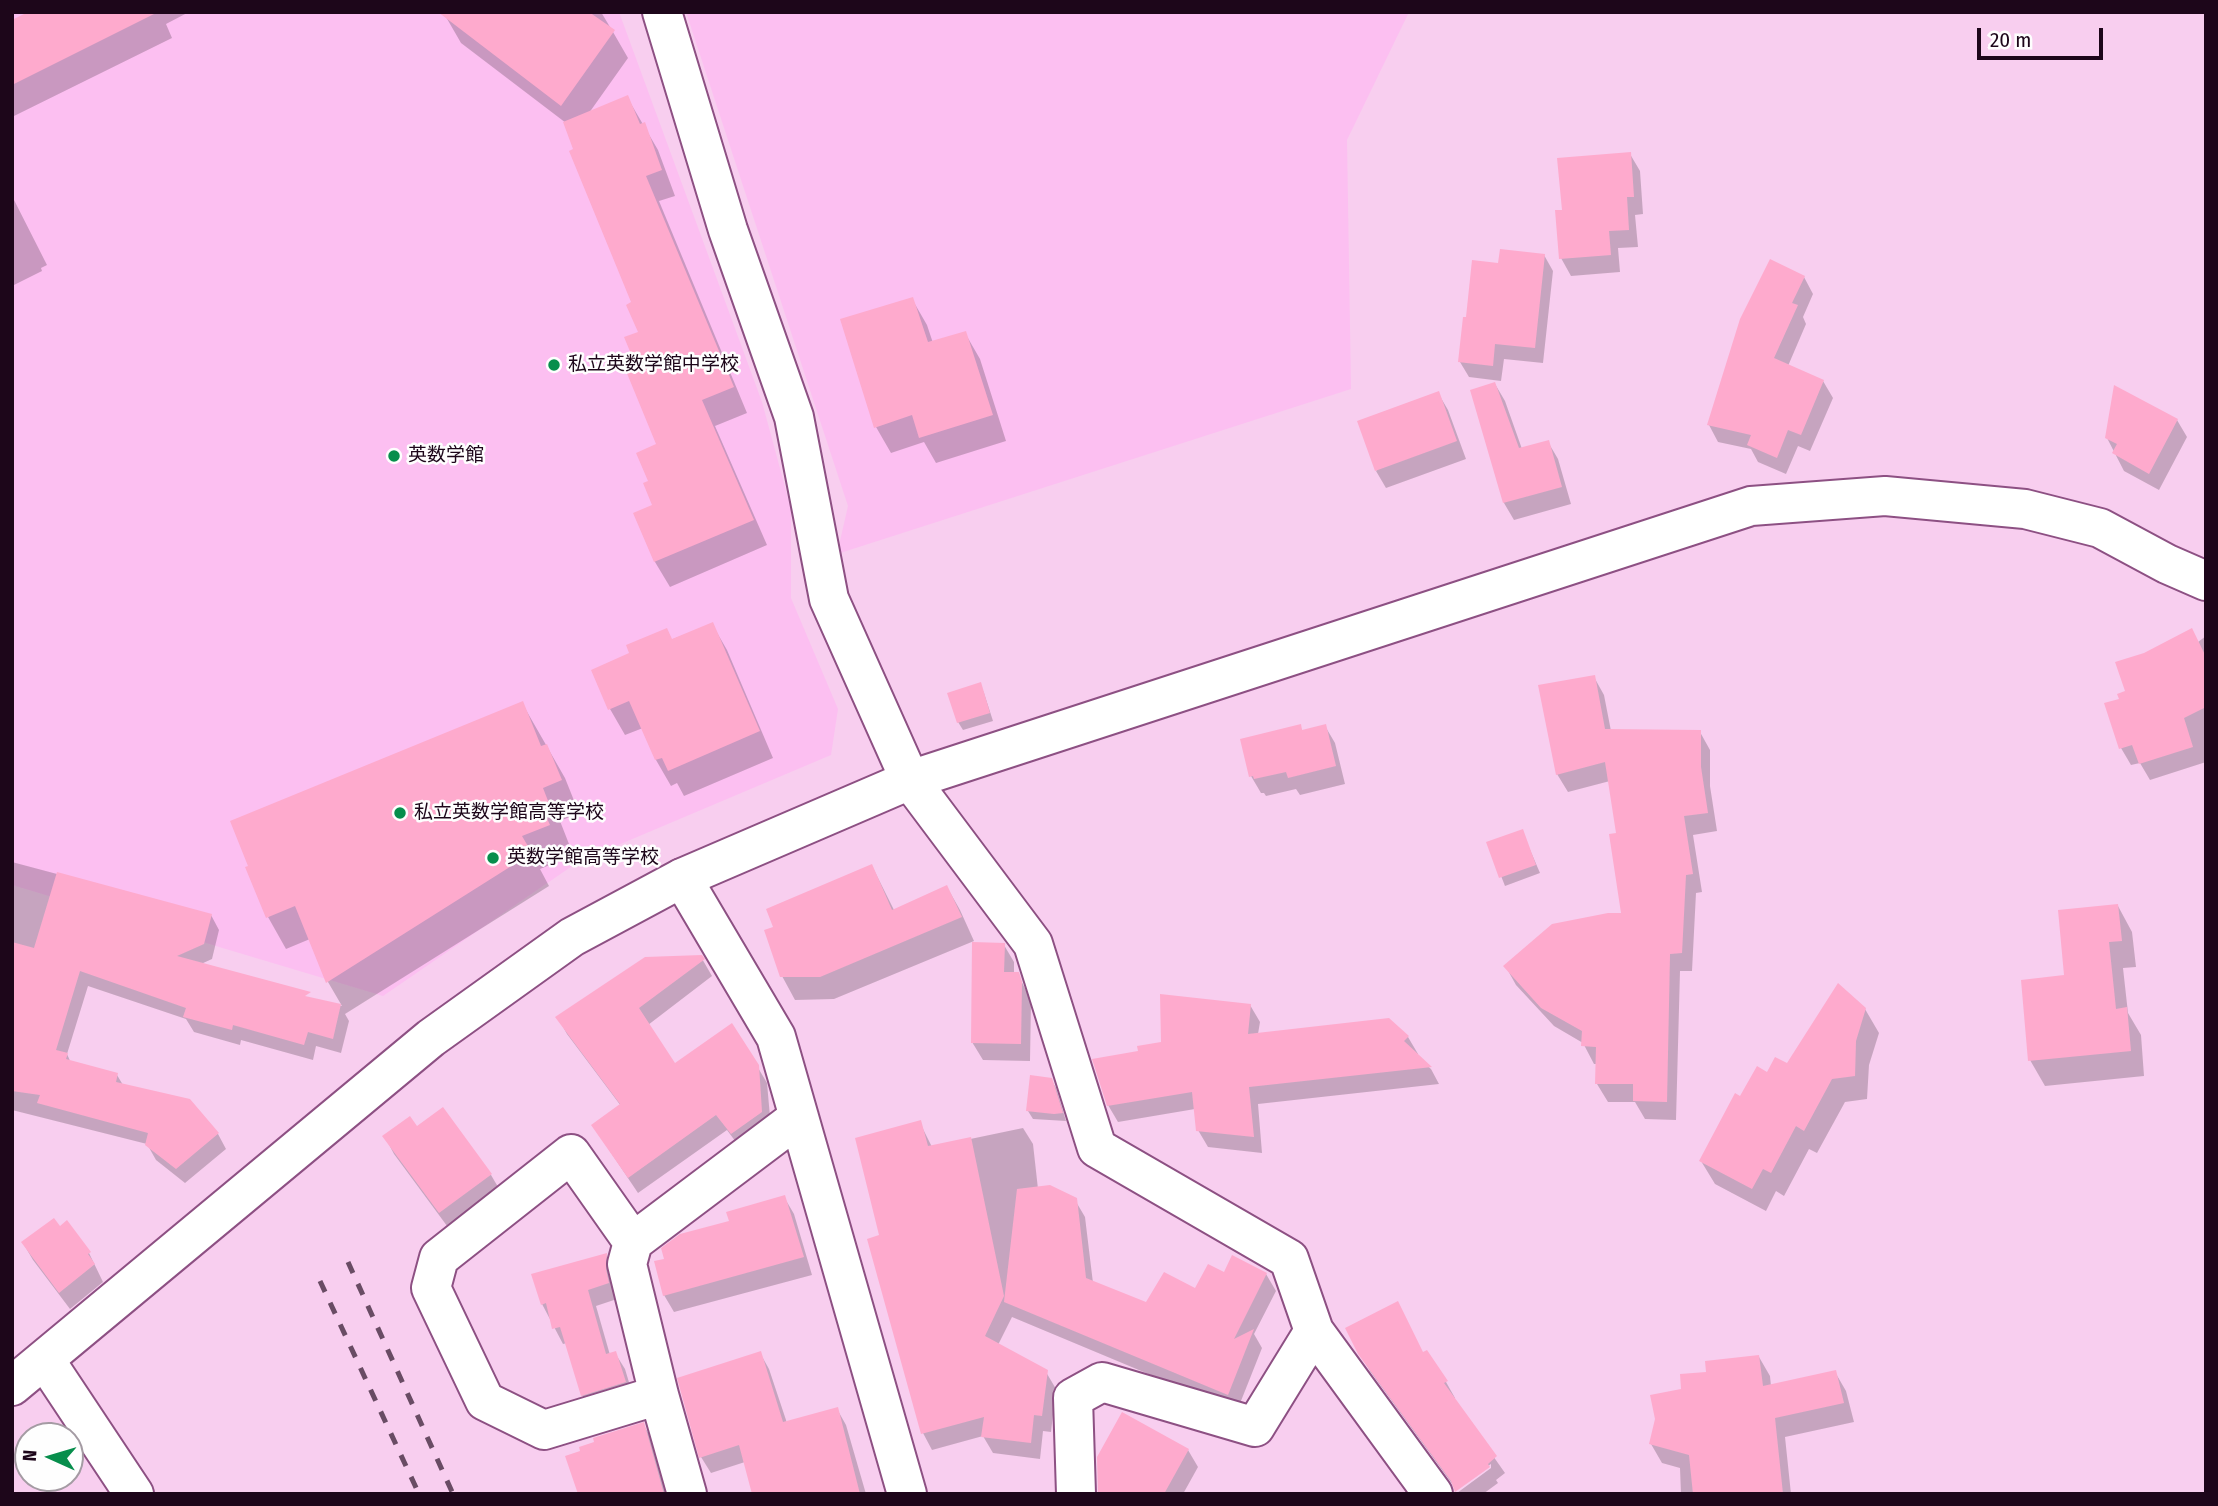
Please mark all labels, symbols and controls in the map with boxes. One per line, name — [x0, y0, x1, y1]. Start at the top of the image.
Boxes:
scale bar — [1980, 14, 2106, 58]
text: 20 m — [1990, 27, 2031, 53]
place label: 私立英数学館中学校 — [568, 354, 739, 376]
marker: 私立英数学館中学校 — [546, 357, 562, 373]
place label: 英数学館 — [408, 445, 484, 467]
marker: 英数学館 — [386, 448, 402, 464]
place label: 私立英数学館高等学校 — [414, 802, 604, 824]
marker: 私立英数学館高等学校 — [392, 805, 408, 821]
place label: 英数学館高等学校 — [507, 847, 659, 869]
marker: 英数学館高等学校 — [485, 850, 501, 866]
north arrow — [14, 1422, 84, 1492]
text: N — [18, 1449, 41, 1462]

